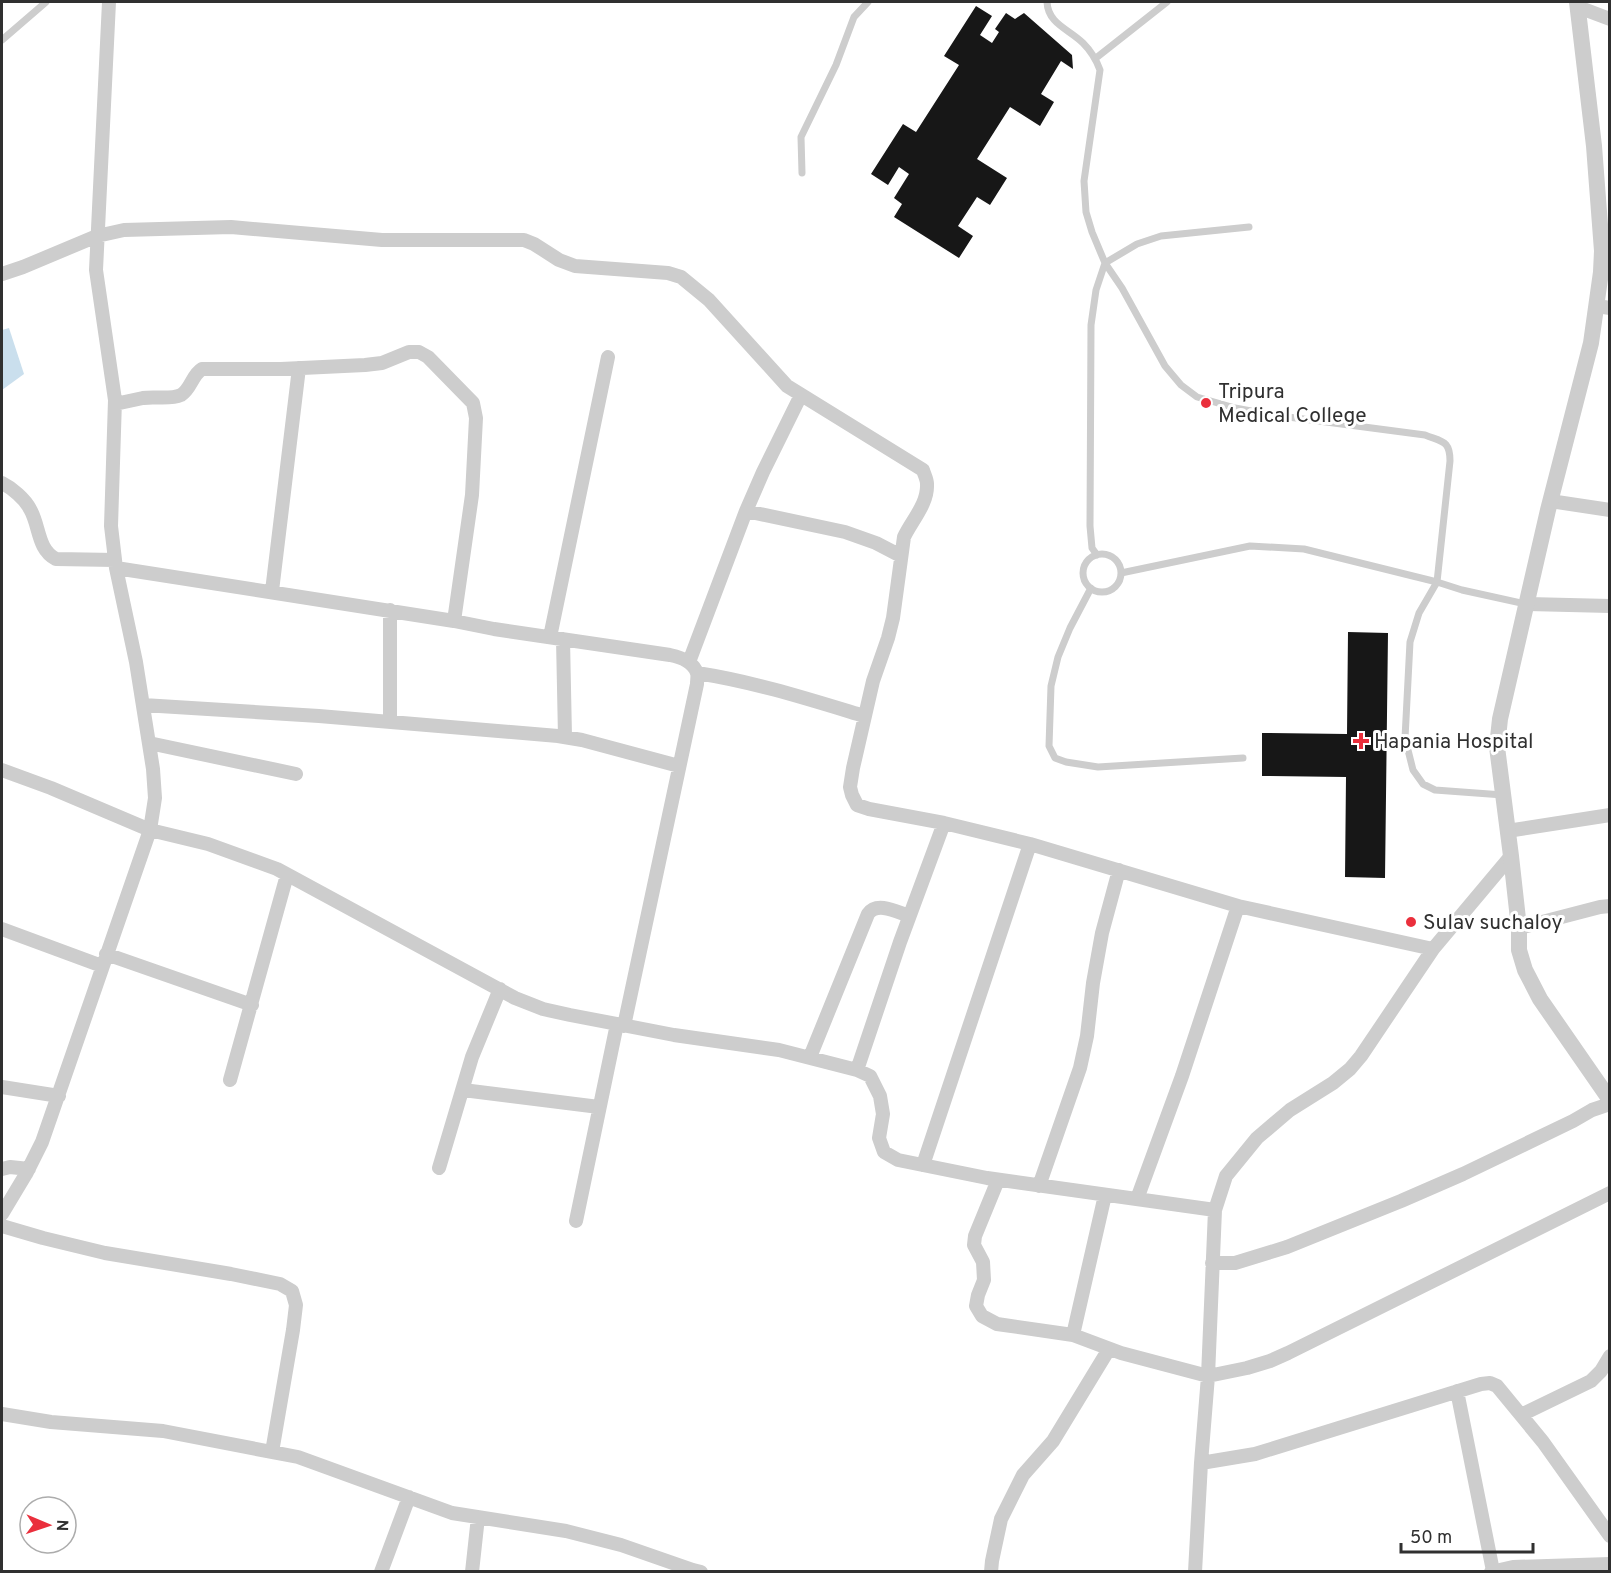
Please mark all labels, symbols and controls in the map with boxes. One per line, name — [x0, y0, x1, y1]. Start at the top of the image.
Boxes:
place label: Tripura Medical College — [1218, 379, 1367, 430]
marker: Tripura Medical College — [1199, 396, 1213, 410]
place label: Hapania Hospital — [1374, 729, 1534, 756]
marker: Hapania Hospital — [1352, 732, 1370, 750]
place label: Sulav suchaloy — [1423, 910, 1563, 937]
marker: Sulav suchaloy — [1404, 915, 1418, 929]
north arrow — [18, 1495, 78, 1555]
scale bar — [1401, 1516, 1533, 1554]
text: N — [51, 1519, 71, 1532]
text: 50 m — [1410, 1527, 1452, 1550]

